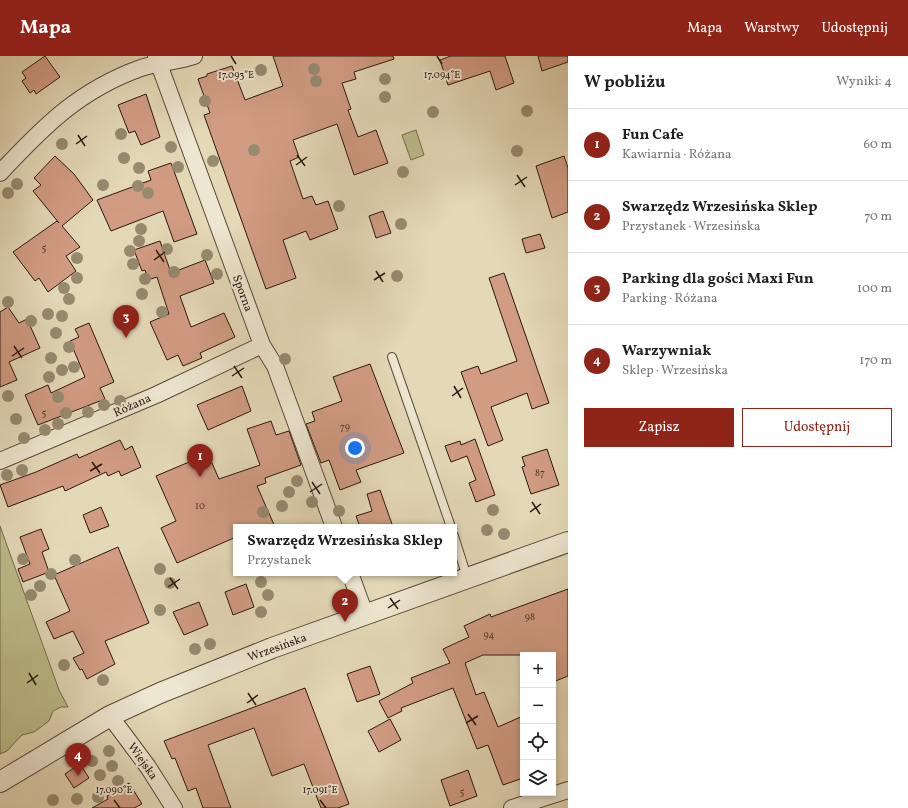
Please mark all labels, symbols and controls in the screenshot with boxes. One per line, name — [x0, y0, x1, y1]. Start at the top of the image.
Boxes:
text: Mapa — [20, 15, 71, 41]
text: Mapa — [687, 19, 722, 38]
text: Warstwy — [744, 19, 799, 38]
text: Udostępnij — [821, 19, 888, 38]
text: 17.093°E — [218, 68, 254, 82]
text: 17.094°E — [424, 68, 460, 82]
text: W pobliżu — [584, 71, 665, 94]
text: Wyniki: 4 — [836, 73, 892, 91]
text: Fun Cafe — [622, 125, 684, 146]
text: 1 — [594, 136, 600, 154]
text: 60 m — [864, 136, 892, 154]
text: Kawiarnia · Różana — [622, 146, 731, 164]
text: Swarzędz Wrzesińska Sklep — [622, 197, 817, 218]
text: 2 — [594, 208, 600, 226]
text: 70 m — [864, 208, 892, 226]
text: Przystanek · Wrzesińska — [622, 218, 760, 236]
house number: 5 — [42, 241, 47, 255]
text: Parking dla gości Maxi Fun — [622, 269, 814, 290]
street label: Sporna — [228, 273, 256, 314]
text: 3 — [594, 280, 600, 298]
text: 100 m — [857, 280, 892, 298]
text: Parking · Różana — [622, 290, 717, 308]
pin: 3 — [113, 305, 139, 338]
text: Warzywniak — [622, 341, 711, 362]
text: 4 — [593, 352, 601, 370]
text: 170 m — [859, 352, 892, 370]
text: Sklep · Wrzesińska — [622, 362, 728, 380]
street label: Różana — [111, 391, 154, 421]
house number: 5 — [42, 406, 47, 420]
button: Zapisz — [584, 408, 734, 447]
button: Udostępnij — [742, 408, 892, 447]
house number: 79 — [340, 420, 350, 434]
your location — [345, 438, 365, 458]
pin: 1 — [187, 444, 213, 477]
house number: 87 — [535, 466, 545, 480]
house number: 10 — [195, 499, 205, 513]
popup — [233, 524, 457, 576]
text: Swarzędz Wrzesińska Sklep — [247, 531, 443, 552]
text: Przystanek — [247, 552, 311, 570]
pin: 2 — [332, 589, 358, 622]
house number: 98 — [525, 610, 535, 624]
house number: 94 — [484, 628, 494, 642]
street label: Wrzesińska — [246, 630, 309, 666]
map controls — [520, 652, 556, 796]
button: + — [520, 652, 556, 688]
button: − — [520, 688, 556, 724]
button: locate — [520, 724, 556, 760]
street label: Wiejska — [123, 740, 161, 783]
pin: 4 — [65, 743, 91, 776]
button: layers — [520, 760, 556, 796]
text: 17.090°E — [95, 783, 133, 797]
text: 17.091°E — [302, 783, 338, 797]
house number: 5 — [460, 785, 465, 799]

